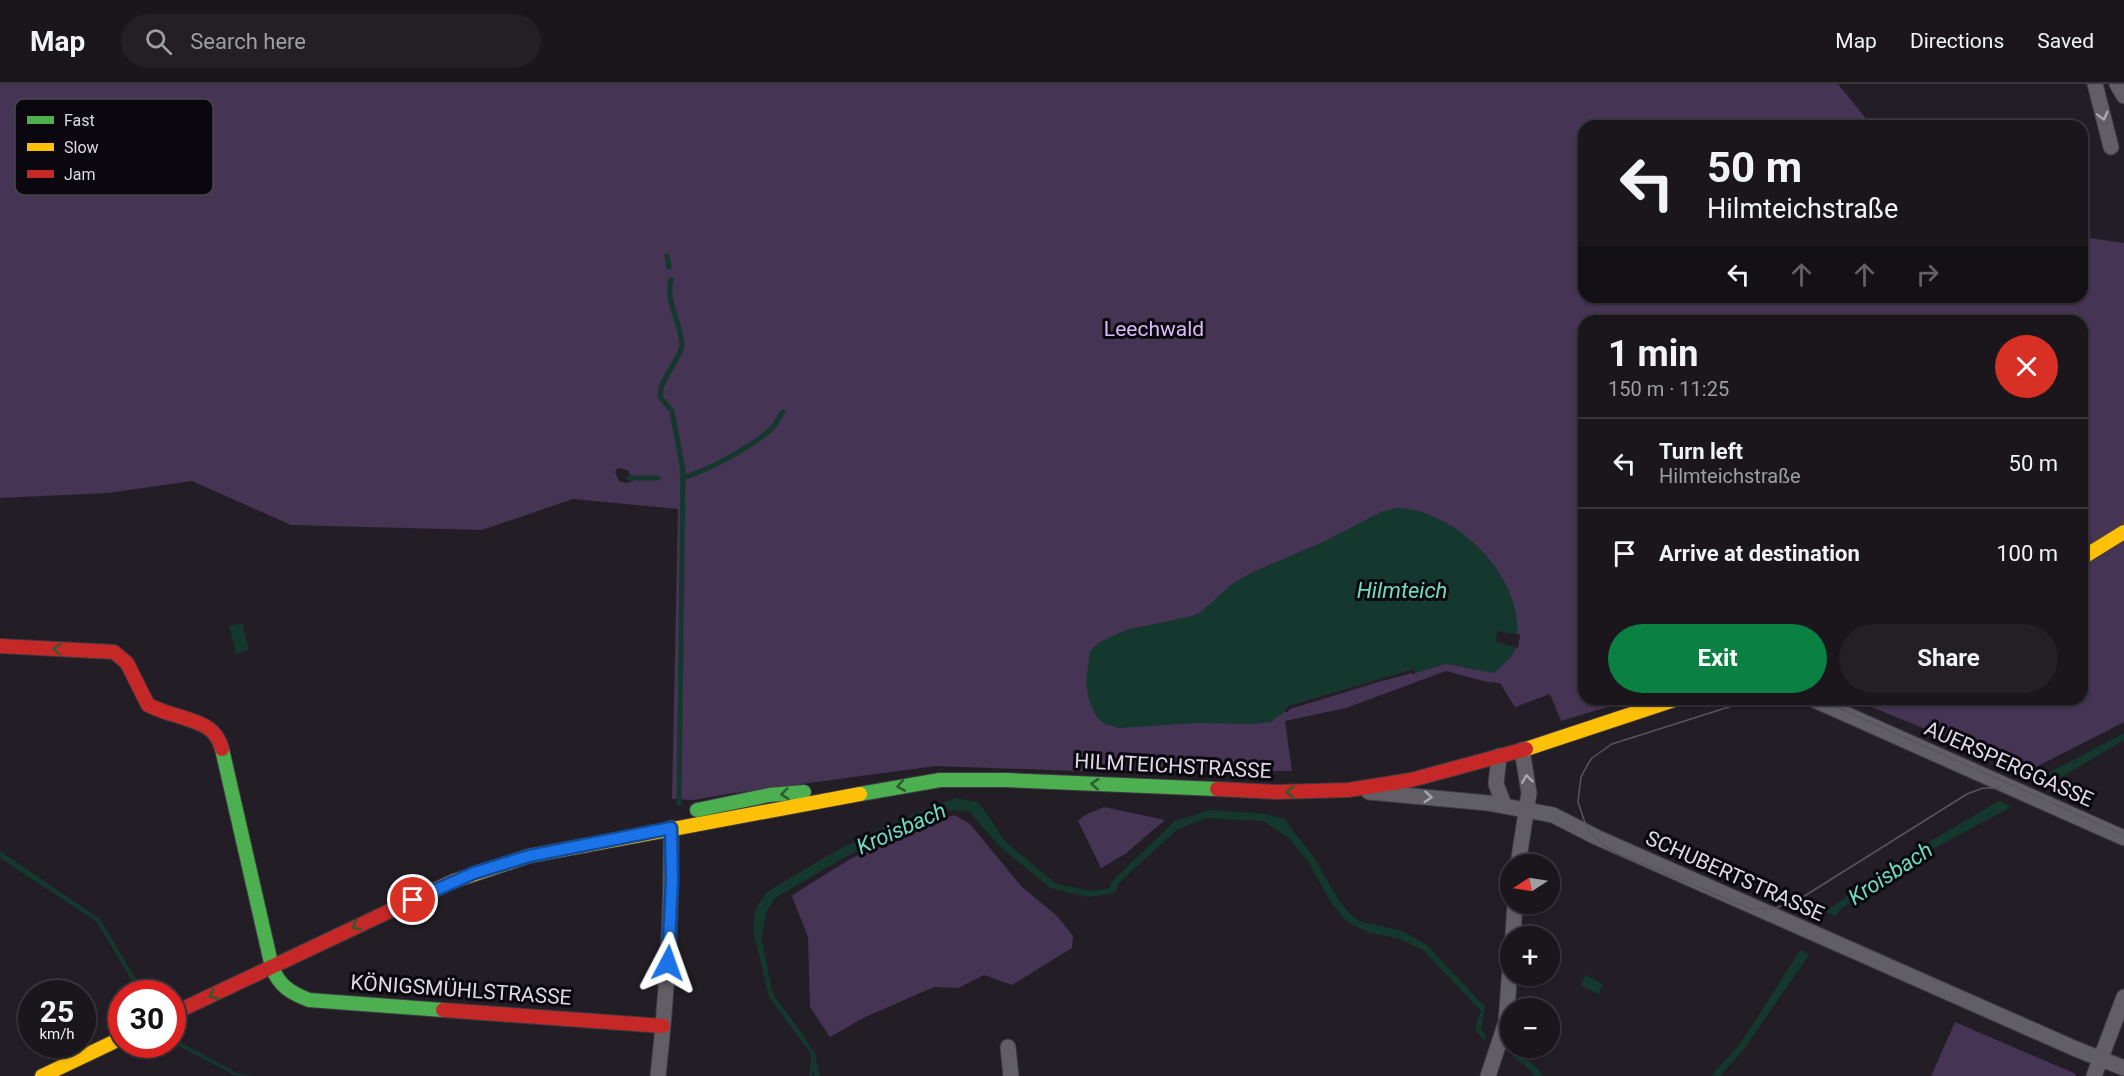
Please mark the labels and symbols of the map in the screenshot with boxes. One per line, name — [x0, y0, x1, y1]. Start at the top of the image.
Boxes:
legend — [15, 99, 213, 195]
one-way arrow — [2096, 110, 2109, 120]
text: Fast — [64, 111, 95, 130]
text: Slow — [64, 138, 99, 157]
text: Jam — [64, 165, 96, 184]
park label: Leechwald — [1104, 317, 1204, 341]
water label: Hilmteich — [1357, 578, 1447, 603]
one-way arrow — [53, 642, 62, 655]
street label: AUERSPERGGASSE — [1921, 716, 2097, 812]
street label: HILMTEICHSTRASSE — [1074, 749, 1272, 783]
one-way arrow — [1521, 775, 1534, 784]
one-way arrow — [1091, 777, 1100, 790]
one-way arrow — [896, 779, 906, 792]
one-way arrow — [1286, 786, 1295, 798]
one-way arrow — [781, 787, 790, 800]
one-way arrow — [1423, 790, 1432, 803]
water label: Kroisbach — [853, 798, 950, 859]
street label: SCHUBERTSTRASSE — [1642, 826, 1828, 926]
water label: Kroisbach — [1844, 837, 1937, 910]
north arrow — [1500, 854, 1560, 914]
pin — [387, 874, 438, 925]
one-way arrow — [352, 919, 363, 931]
position arrow — [636, 931, 700, 995]
street label: KÖNIGSMÜHLSTRASSE — [350, 970, 572, 1010]
speed limit sign: 30 — [108, 980, 186, 1058]
one-way arrow — [208, 987, 219, 999]

